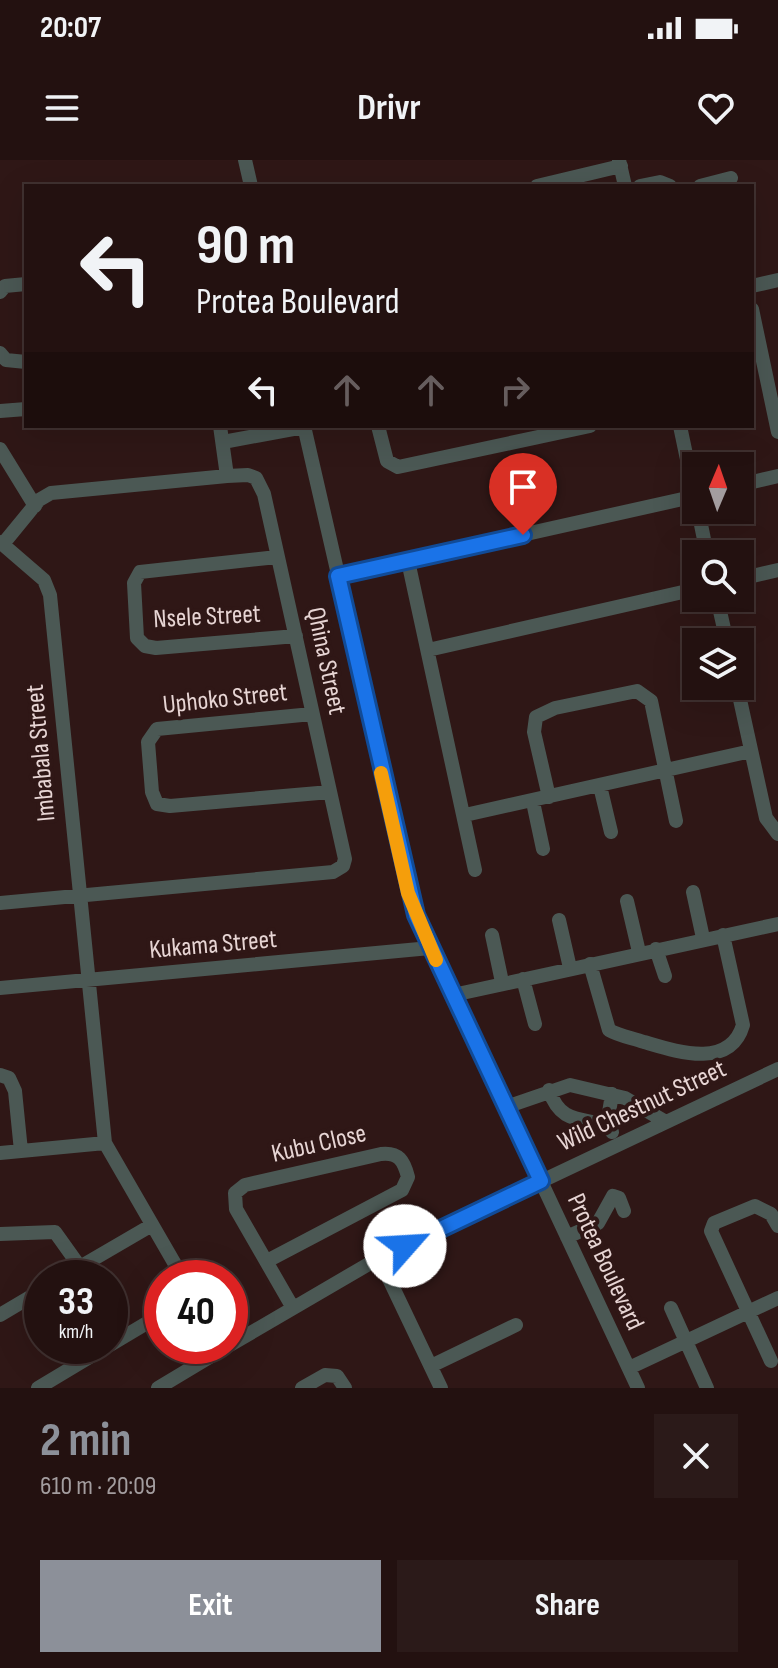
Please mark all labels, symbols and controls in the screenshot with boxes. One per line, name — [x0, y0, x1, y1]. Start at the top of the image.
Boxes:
text: 20:07 — [40, 10, 101, 46]
icon: menu — [40, 86, 84, 130]
icon: heart — [694, 86, 738, 130]
text: Drivr — [357, 87, 421, 130]
text: 90 m — [196, 213, 295, 280]
icon: left — [64, 216, 168, 320]
text: Protea Boulevard — [196, 281, 400, 324]
icon: left — [241, 368, 285, 412]
icon: ahead — [325, 368, 369, 412]
icon: ahead — [409, 368, 453, 412]
icon: right — [493, 368, 537, 412]
north arrow — [682, 452, 754, 524]
map controls — [682, 452, 754, 700]
pin — [489, 453, 557, 535]
icon: arrive — [501, 465, 545, 509]
button: search — [682, 540, 754, 612]
street label: Nsele Street — [153, 599, 261, 635]
street label: Qhina Street — [300, 605, 352, 718]
button: layers — [682, 628, 754, 700]
street label: Uphoko Street — [161, 677, 289, 721]
street label: Imbabala Street — [20, 683, 62, 823]
street label: Kukama Street — [148, 924, 278, 966]
street label: Wild Chestnut Street — [553, 1053, 731, 1158]
street label: Kubu Close — [269, 1118, 369, 1170]
street label: Protea Boulevard — [560, 1189, 650, 1335]
position arrow — [363, 1204, 447, 1288]
speed limit sign: 40 — [144, 1260, 248, 1364]
text: 33 — [58, 1278, 94, 1326]
text: km/h — [59, 1320, 93, 1344]
text: 2 min — [40, 1412, 131, 1469]
button: close — [654, 1414, 738, 1498]
text: 610 m · 20:09 — [40, 1471, 156, 1502]
button: Exit — [40, 1560, 381, 1652]
button: Share — [397, 1560, 738, 1652]

